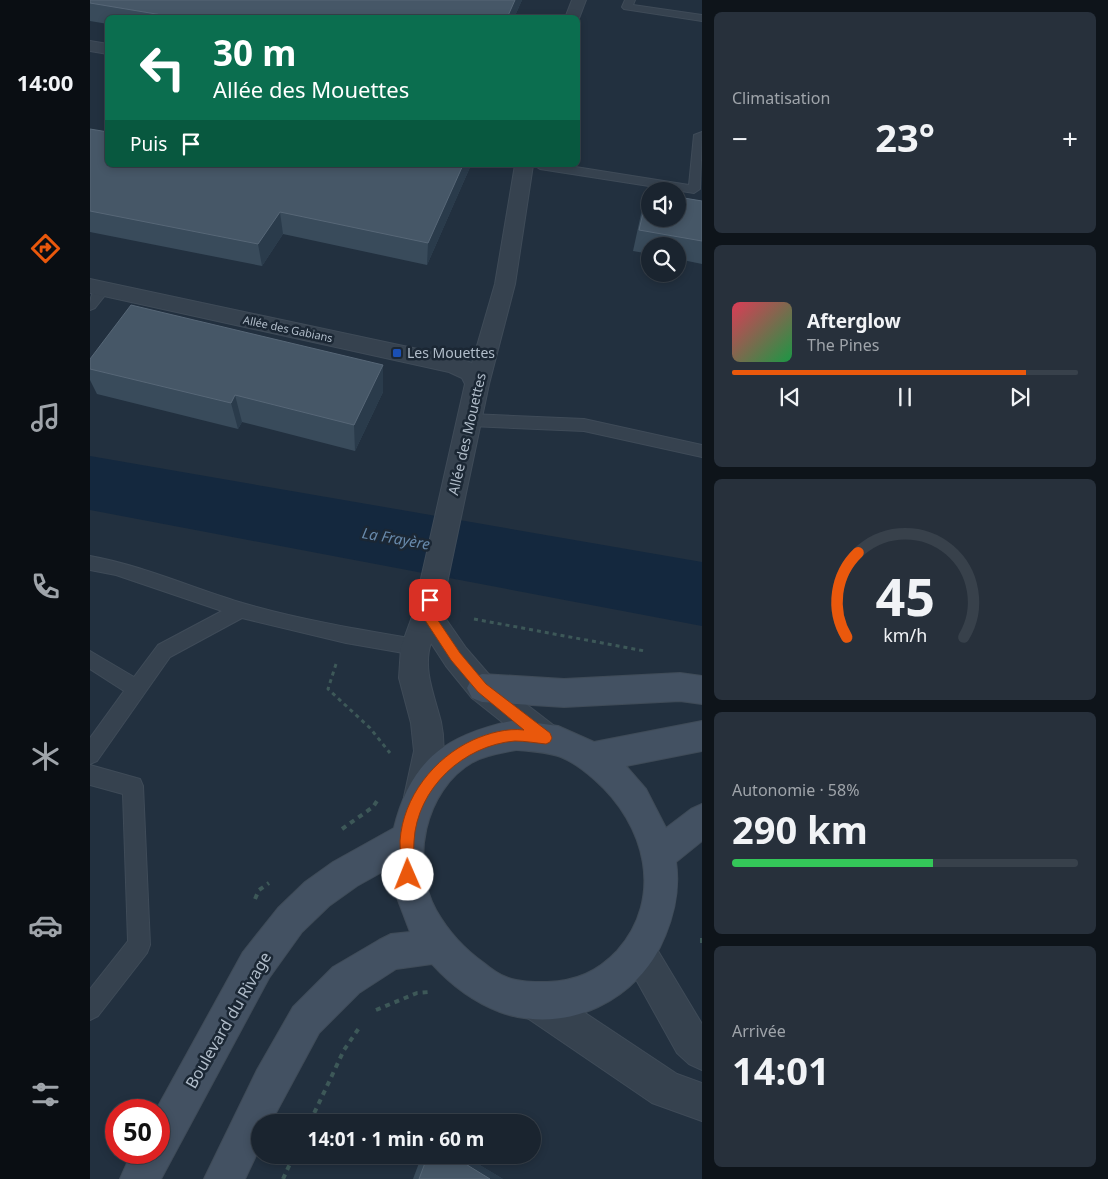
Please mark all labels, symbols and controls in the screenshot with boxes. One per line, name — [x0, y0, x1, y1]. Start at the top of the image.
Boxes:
text: 30 m — [213, 29, 296, 76]
icon: left — [130, 35, 195, 100]
text: 14:00 — [17, 67, 73, 97]
text: Allée des Mouettes — [213, 74, 409, 104]
text: Climatisation — [732, 87, 830, 109]
text: 23° — [875, 111, 935, 163]
text: − — [732, 119, 748, 157]
text: + — [1062, 119, 1078, 157]
icon: arrive — [177, 130, 205, 158]
text: Puis — [130, 131, 167, 157]
map controls — [641, 182, 686, 282]
button: sound — [641, 182, 686, 227]
icon: directions — [28, 231, 63, 266]
button: search — [641, 237, 686, 282]
text: Afterglow — [807, 308, 901, 334]
street label: Allée des Gabians — [242, 312, 334, 345]
text: The Pines — [807, 334, 879, 356]
place label: Les Mouettes — [407, 343, 495, 362]
marker: Les Mouettes — [391, 347, 403, 359]
street label: Allée des Mouettes — [443, 371, 490, 497]
icon: previous — [776, 383, 804, 411]
icon: pause — [891, 383, 919, 411]
icon: next — [1006, 383, 1034, 411]
icon: music — [28, 400, 63, 435]
water label: La Frayère — [361, 522, 432, 554]
text: 45 — [875, 560, 935, 631]
icon: phone — [28, 569, 63, 604]
pin — [409, 579, 451, 621]
icon: arrive — [416, 586, 444, 614]
text: km/h — [883, 623, 927, 647]
icon: climate — [28, 739, 63, 774]
text: Autonomie · 58% — [732, 779, 859, 801]
text: 290 km — [732, 803, 868, 855]
position arrow — [381, 848, 433, 900]
icon: car — [28, 908, 63, 943]
street label: Boulevard du Rivage — [180, 948, 276, 1092]
text: Arrivée — [732, 1020, 786, 1042]
text: 14:01 — [732, 1044, 830, 1096]
icon: filters — [28, 1077, 63, 1112]
speed limit sign: 50 — [105, 1099, 170, 1164]
text: 14:01 · 1 min · 60 m — [308, 1126, 484, 1152]

